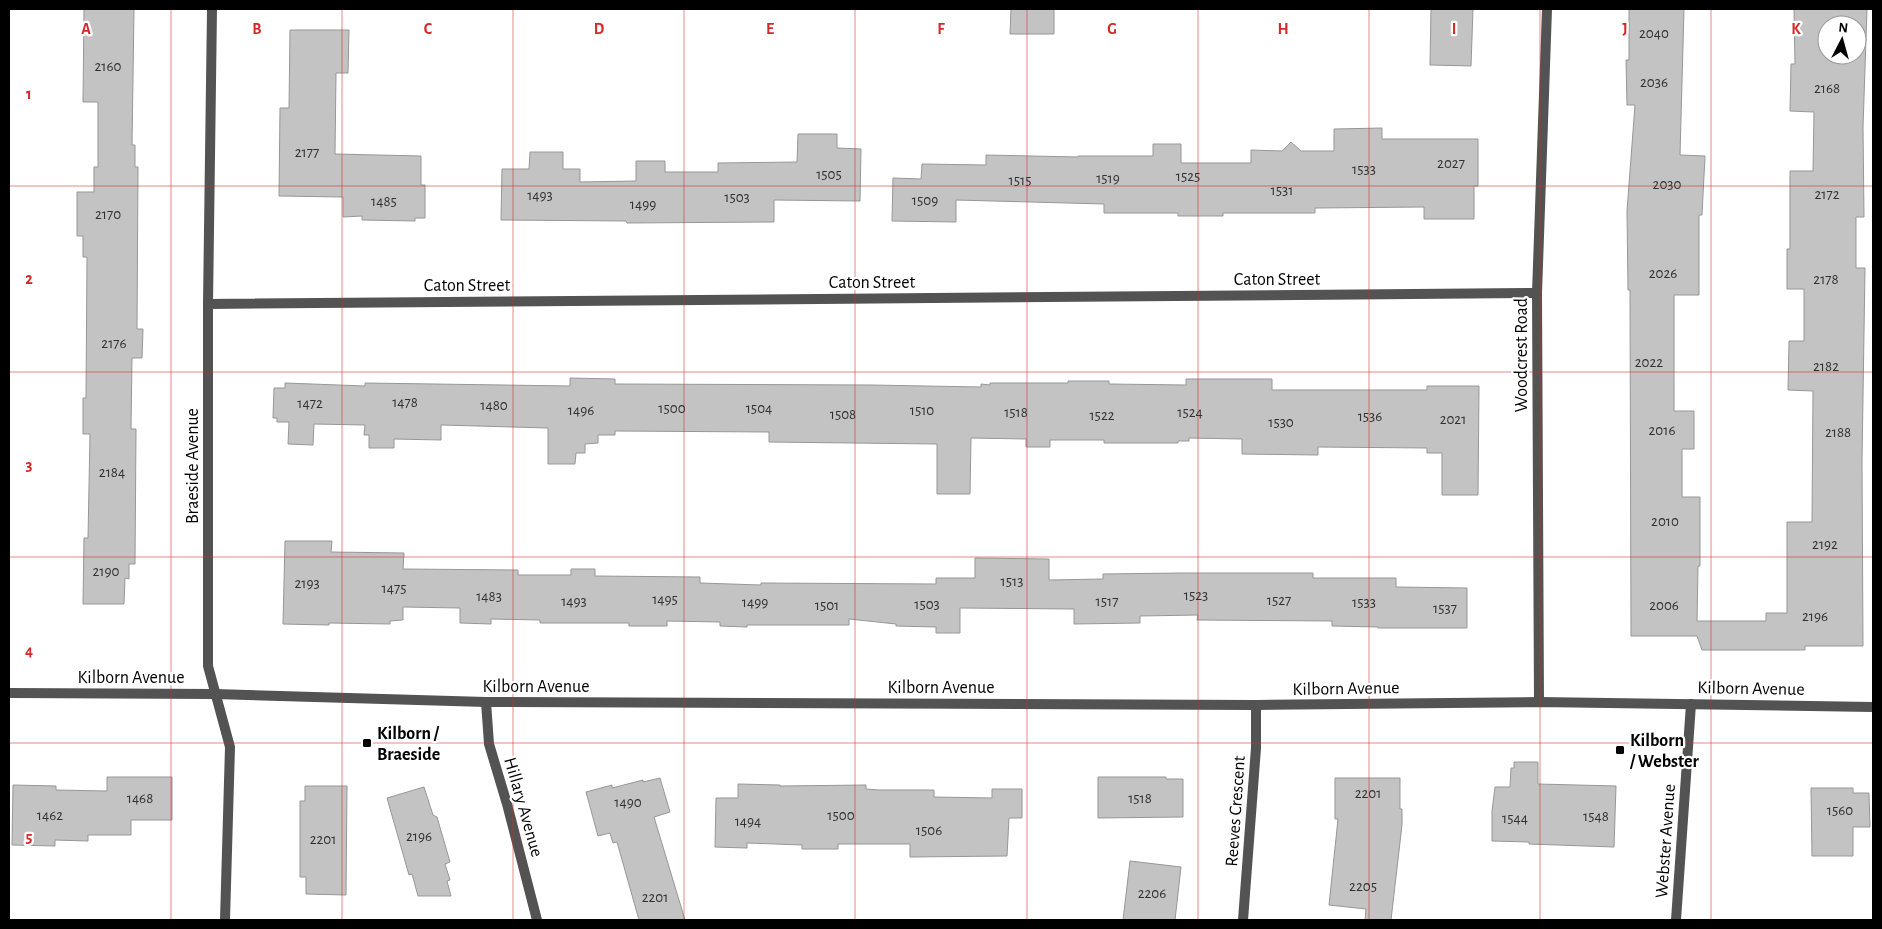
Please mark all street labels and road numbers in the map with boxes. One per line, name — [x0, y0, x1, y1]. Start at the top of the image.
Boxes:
street label: Caton Street — [1234, 271, 1320, 289]
street label: Caton Street — [829, 274, 915, 292]
street label: Caton Street — [424, 277, 510, 295]
street label: Woodcrest Road — [1513, 298, 1531, 412]
street label: Braeside Avenue — [184, 408, 202, 524]
street label: Kilborn Avenue — [77, 669, 185, 687]
street label: Kilborn Avenue — [482, 678, 590, 696]
street label: Kilborn Avenue — [887, 679, 995, 697]
street label: Kilborn Avenue — [1292, 679, 1400, 699]
street label: Kilborn Avenue — [1697, 679, 1805, 699]
street label: Hillary Avenue — [500, 755, 546, 859]
street label: Reeves Crescent — [1223, 755, 1249, 867]
street label: Webster Avenue — [1653, 783, 1679, 899]

